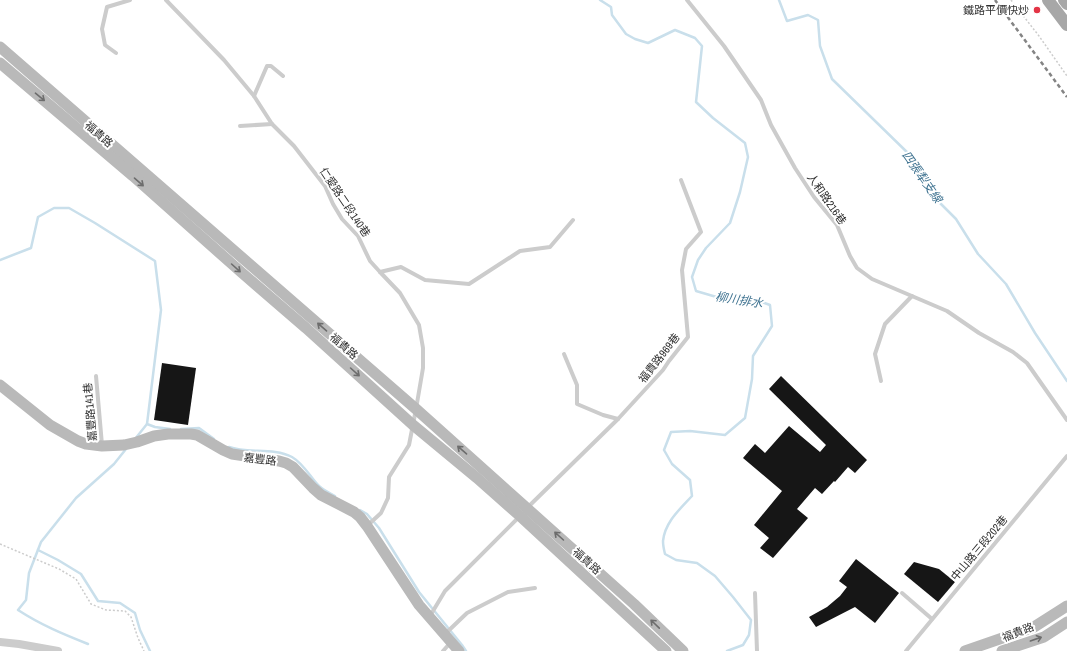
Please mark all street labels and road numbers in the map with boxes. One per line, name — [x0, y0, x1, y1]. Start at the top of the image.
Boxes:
street label: 福貴路 — [82, 118, 116, 150]
street label: 仁愛路二段140巷 — [317, 164, 373, 240]
street label: 人和路216巷 — [804, 171, 850, 227]
street label: 福貴路 — [327, 330, 361, 362]
street label: 福貴路969巷 — [635, 330, 683, 386]
street label: 嘉豐路141巷 — [80, 382, 100, 442]
street label: 嘉豐路 — [243, 450, 277, 468]
street label: 中山路三段202巷 — [948, 512, 1010, 584]
street label: 福貴路 — [570, 545, 604, 577]
street label: 福貴路 — [1000, 620, 1036, 644]

